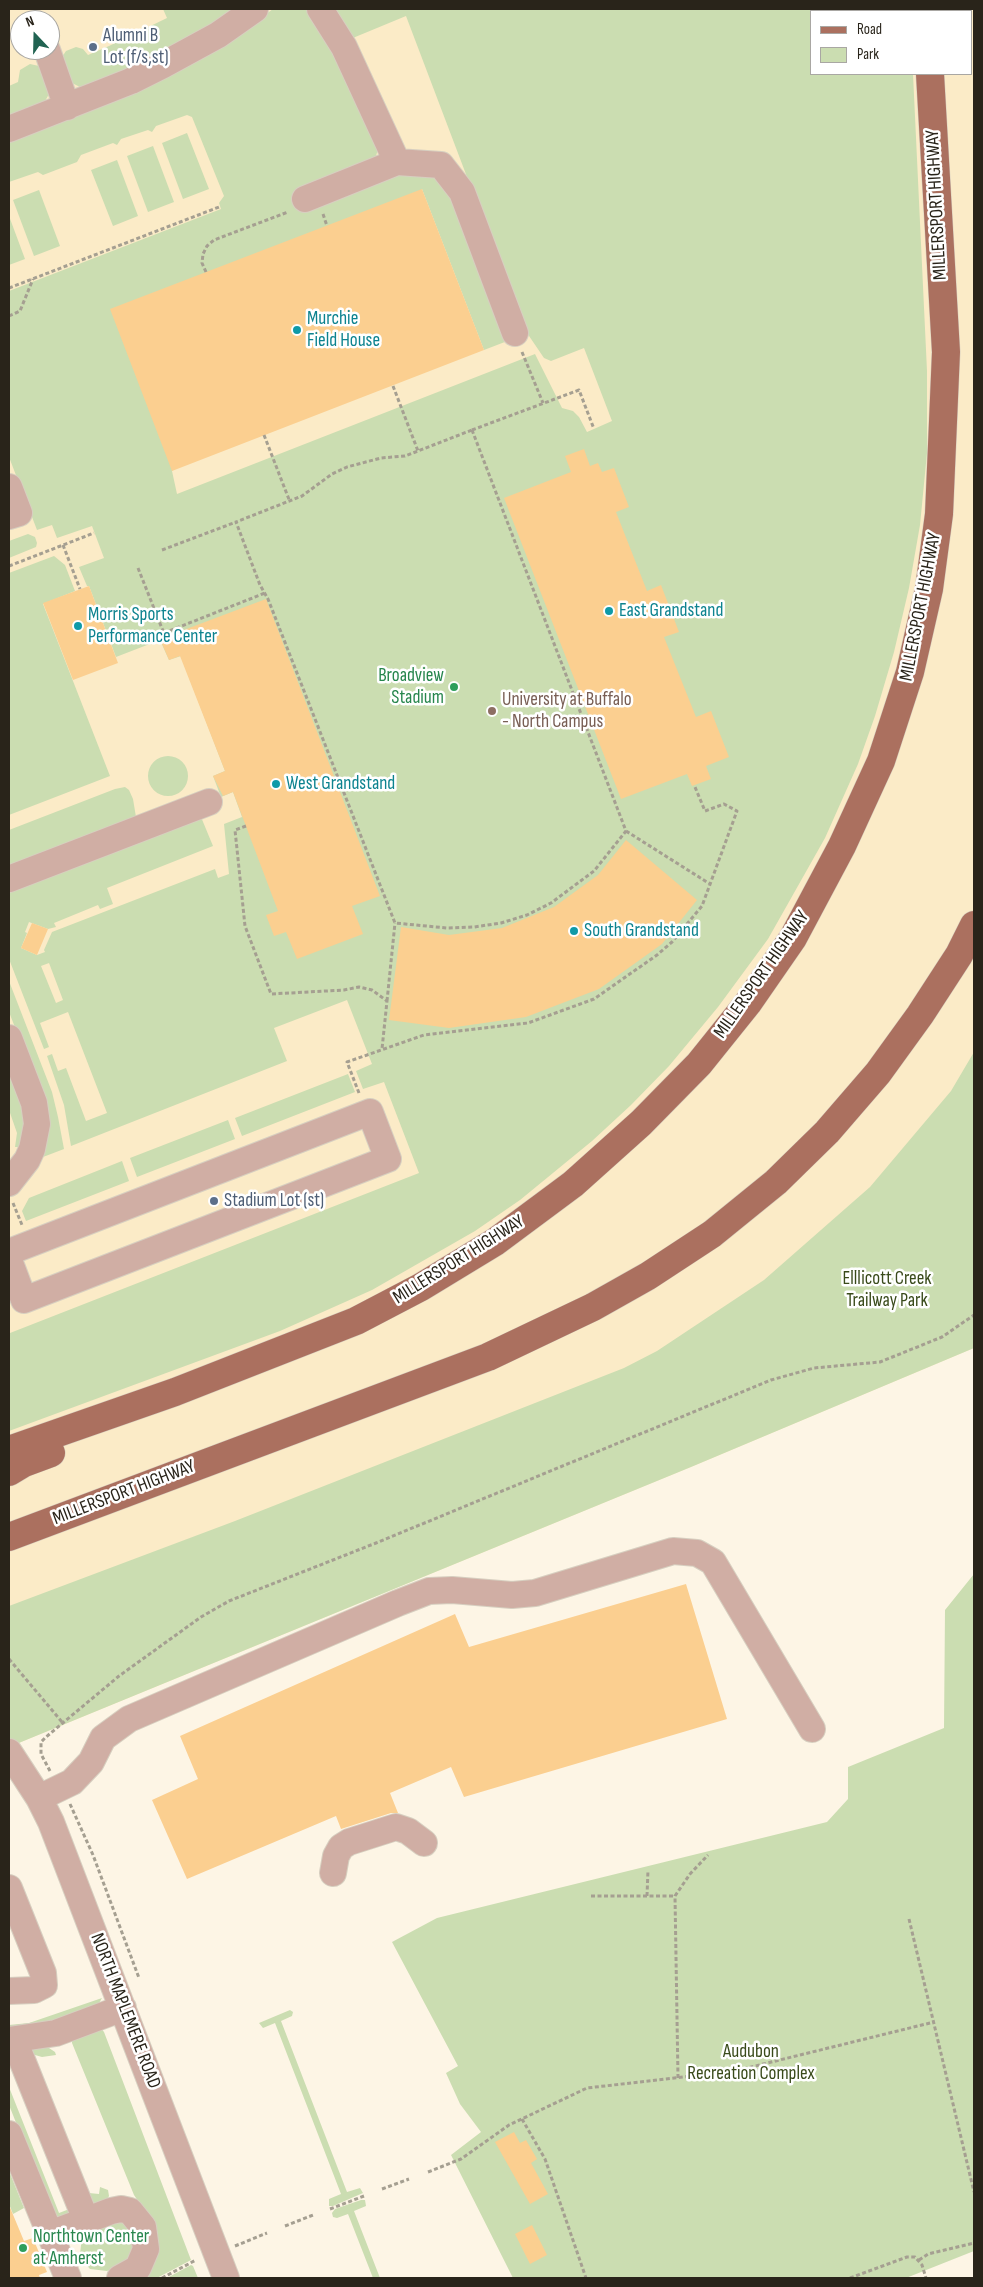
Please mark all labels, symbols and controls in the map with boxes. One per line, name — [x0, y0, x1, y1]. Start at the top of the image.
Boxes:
north arrow — [10, 10, 60, 60]
legend — [810, 10, 973, 75]
text: N — [23, 12, 36, 31]
text: Road — [857, 20, 882, 39]
place label: Alumni B Lot (f/s,st) — [103, 25, 169, 69]
marker: Alumni B Lot (f/s,st) — [87, 41, 99, 53]
text: Park — [857, 45, 879, 64]
street label: MILLERSPORT HIGHWAY — [922, 129, 952, 281]
place label: Murchie Field House — [307, 308, 380, 352]
marker: Murchie Field House — [291, 324, 303, 336]
street label: MILLERSPORT HIGHWAY — [895, 531, 947, 683]
place label: East Grandstand — [619, 600, 723, 622]
place label: Morris Sports Performance Center — [88, 604, 217, 648]
marker: East Grandstand — [603, 605, 615, 617]
marker: Morris Sports Performance Center — [72, 620, 84, 632]
place label: Broadview Stadium — [378, 665, 444, 709]
marker: Broadview Stadium — [448, 681, 460, 693]
place label: University at Buffalo - North Campus — [502, 689, 632, 733]
marker: University at Buffalo - North Campus — [486, 705, 498, 717]
place label: West Grandstand — [286, 773, 395, 795]
marker: West Grandstand — [270, 778, 282, 790]
street label: MILLERSPORT HIGHWAY — [710, 907, 814, 1043]
place label: South Grandstand — [584, 920, 699, 942]
marker: South Grandstand — [568, 925, 580, 937]
place label: Stadium Lot (st) — [224, 1190, 324, 1212]
marker: Stadium Lot (st) — [208, 1195, 220, 1207]
street label: MILLERSPORT HIGHWAY — [389, 1210, 529, 1310]
park label: Elllicott Creek Trailway Park — [842, 1268, 932, 1312]
street label: MILLERSPORT HIGHWAY — [50, 1455, 198, 1531]
street label: NORTH MAPLEMERE ROAD — [85, 1930, 165, 2092]
park label: Audubon Recreation Complex — [687, 2041, 815, 2085]
place label: Northtown Center at Amherst — [33, 2226, 149, 2270]
marker: Northtown Center at Amherst — [17, 2242, 29, 2254]

